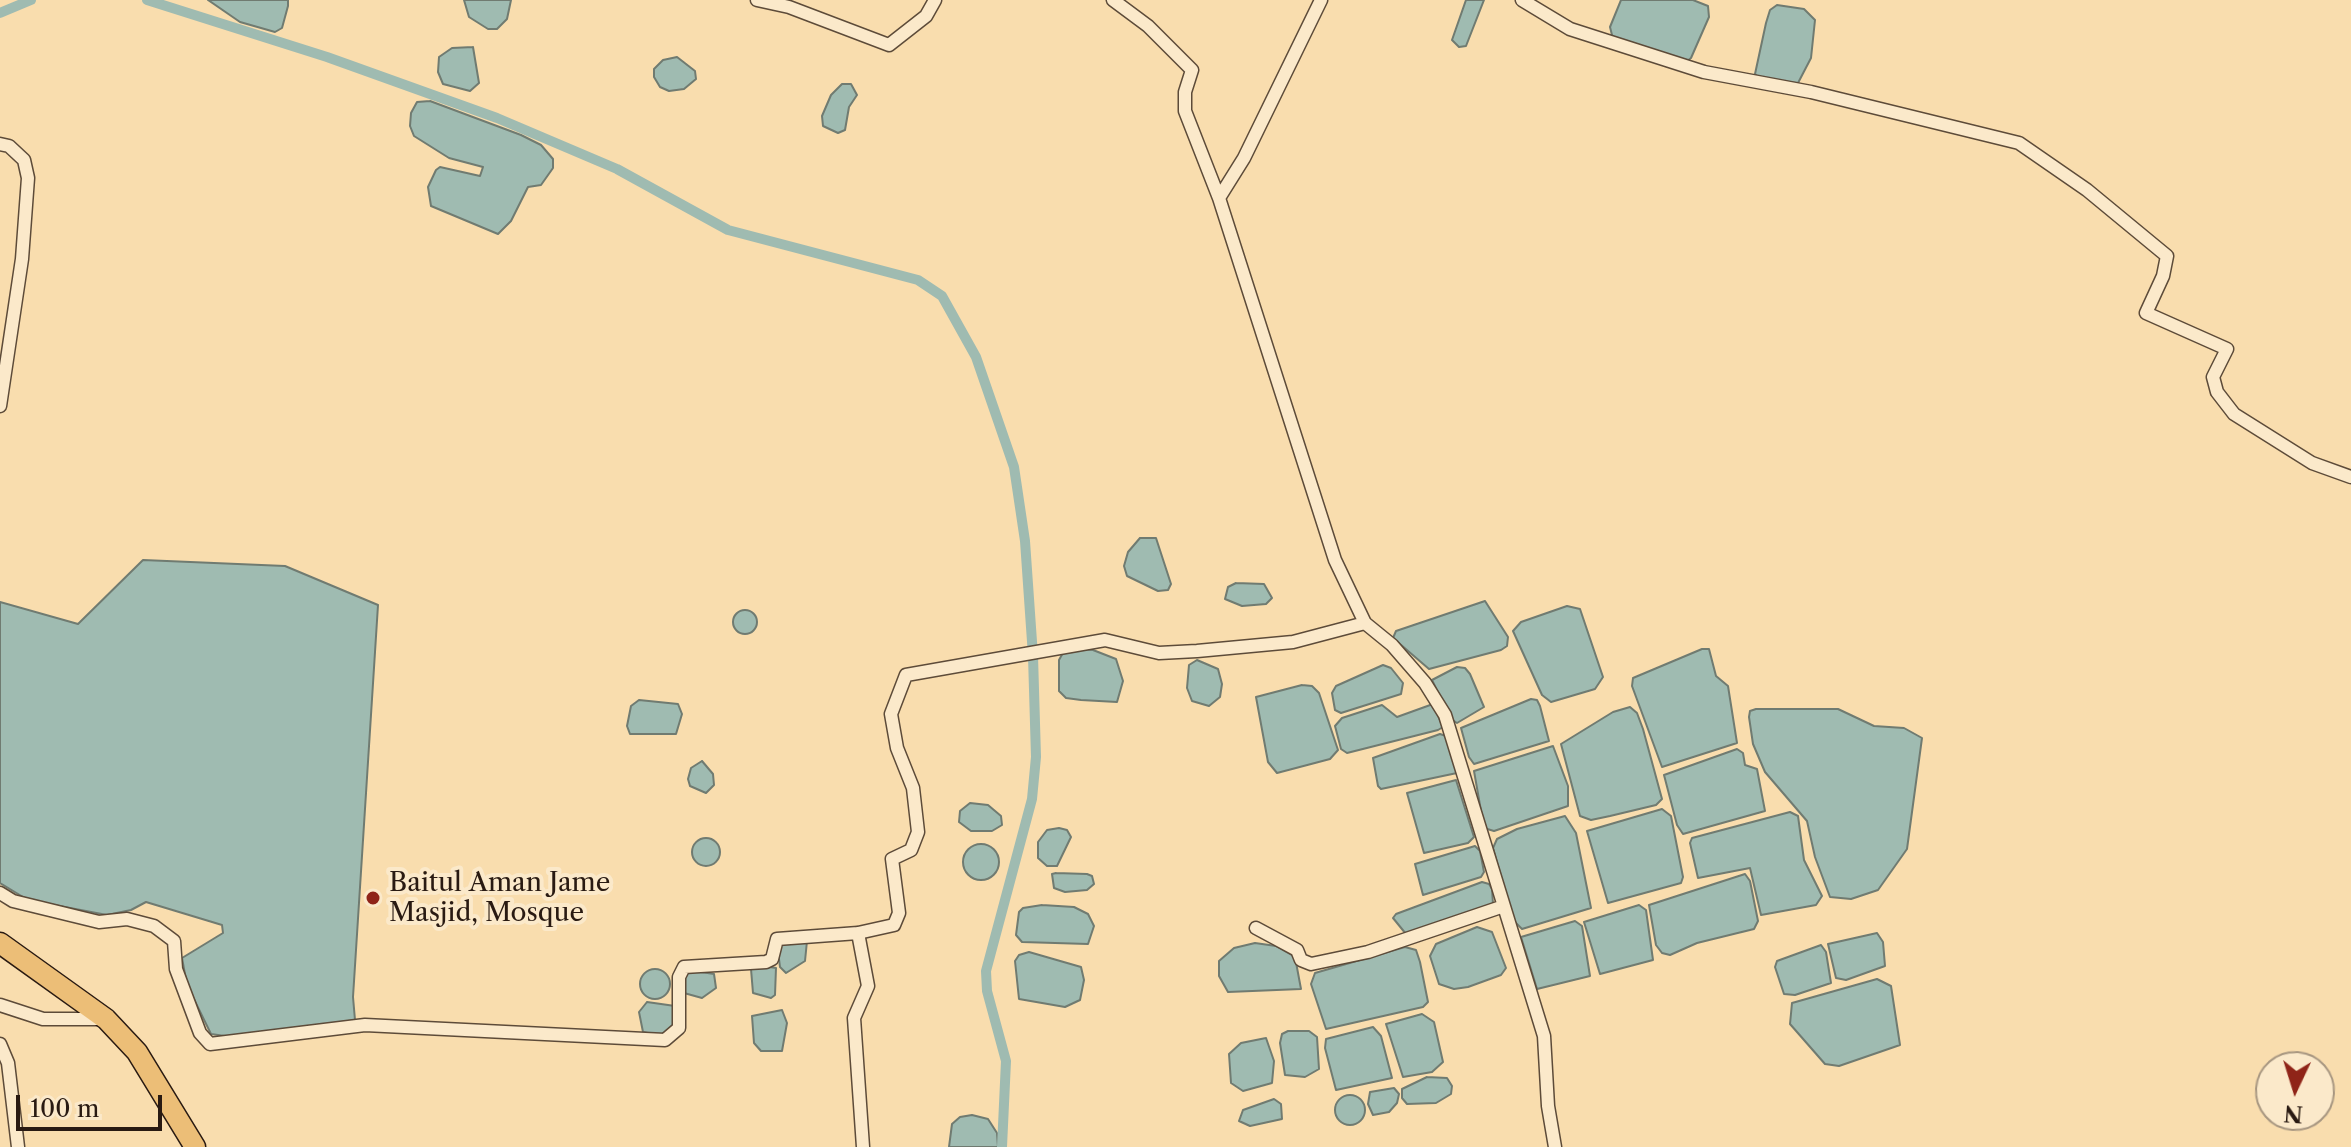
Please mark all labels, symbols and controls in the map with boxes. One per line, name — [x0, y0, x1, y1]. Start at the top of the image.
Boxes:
place label: Baitul Aman Jame Masjid, Mosque — [389, 867, 610, 928]
marker: Baitul Aman Jame Masjid, Mosque — [364, 889, 382, 907]
north arrow — [2255, 1051, 2335, 1131]
scale bar — [20, 1079, 166, 1129]
text: 100 m — [30, 1094, 99, 1123]
text: N — [2283, 1099, 2304, 1128]

